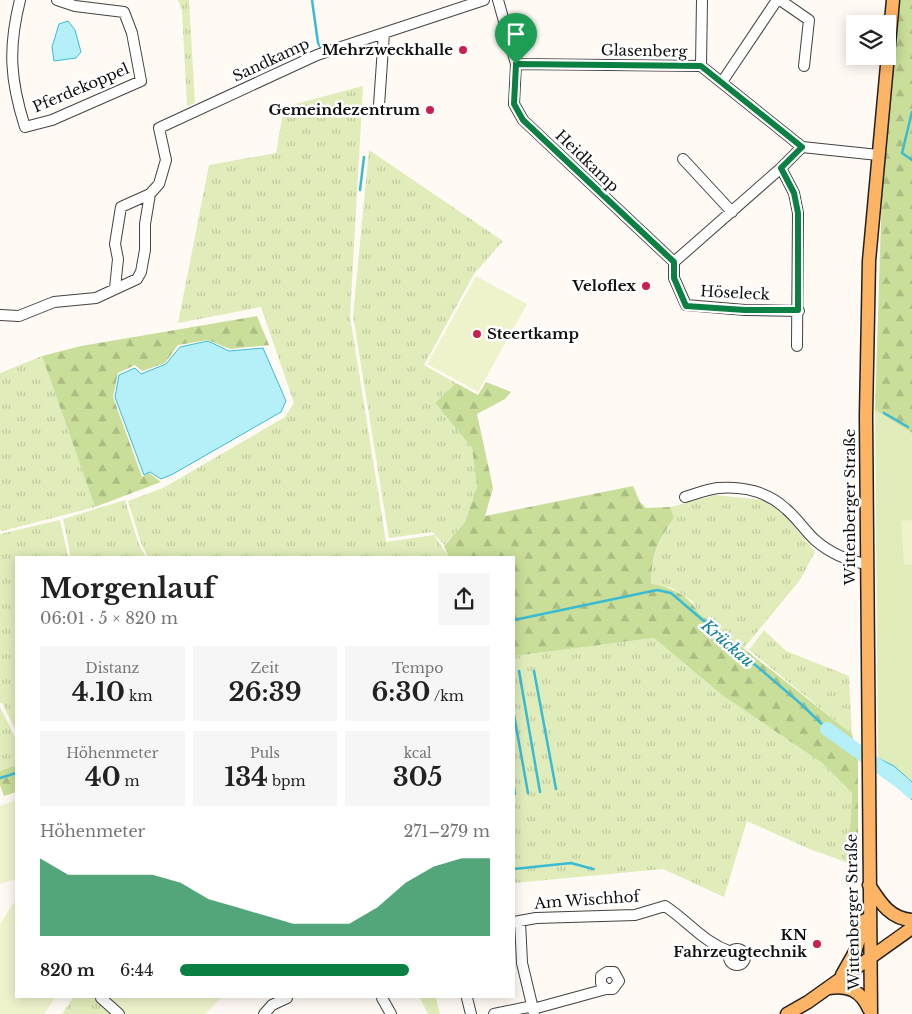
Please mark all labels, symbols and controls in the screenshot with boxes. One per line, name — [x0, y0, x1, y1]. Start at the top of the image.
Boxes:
pin — [495, 13, 537, 64]
map controls — [846, 15, 896, 65]
button: layers — [846, 15, 896, 65]
icon: arrive — [502, 20, 530, 48]
street label: Sandkamp — [229, 34, 312, 86]
place label: Mehrzweckhalle — [322, 40, 453, 59]
street label: Glasenberg — [601, 40, 688, 61]
marker: Mehrzweckhalle — [457, 44, 469, 56]
street label: Pferdekoppel — [30, 59, 132, 116]
place label: Gemeindezentrum — [269, 100, 420, 119]
marker: Gemeindezentrum — [424, 104, 436, 116]
street label: Heidkamp — [552, 126, 623, 196]
place label: Veloflex — [571, 276, 636, 295]
marker: Veloflex — [640, 280, 652, 292]
street label: Höseleck — [700, 281, 771, 304]
place label: Steertkamp — [487, 324, 579, 343]
marker: Steertkamp — [471, 328, 483, 340]
street label: Wittenberger Straße — [840, 429, 859, 586]
text: Morgenlauf — [40, 571, 216, 606]
button: share — [438, 573, 490, 625]
text: 06:01 · 5 × 820 m — [40, 608, 178, 628]
water label: Krückau — [697, 614, 758, 671]
text: Distanz — [85, 659, 139, 677]
text: Zeit — [251, 659, 279, 677]
text: Tempo — [392, 659, 443, 677]
text: 4.10 — [72, 677, 125, 708]
text: 26:39 — [228, 677, 302, 708]
text: 6:30 — [372, 677, 430, 708]
text: km — [125, 687, 153, 705]
text: /km — [430, 687, 464, 705]
text: Höhenmeter — [66, 744, 158, 762]
text: Puls — [250, 744, 280, 762]
text: kcal — [404, 744, 432, 762]
text: 40 — [85, 762, 121, 793]
text: 134 — [224, 762, 268, 793]
text: 305 — [393, 762, 443, 793]
text: m — [121, 772, 140, 790]
text: bpm — [268, 772, 306, 790]
text: Höhenmeter — [40, 821, 145, 841]
text: 271–279 m — [403, 821, 490, 841]
street label: Wittenberger Straße — [842, 834, 863, 991]
street label: Am Wischhof — [533, 886, 642, 913]
place label: KN Fahrzeugtechnik — [673, 925, 808, 961]
marker: KN Fahrzeugtechnik — [811, 938, 823, 950]
text: 820 m — [40, 960, 95, 980]
text: 6:44 — [120, 960, 154, 980]

